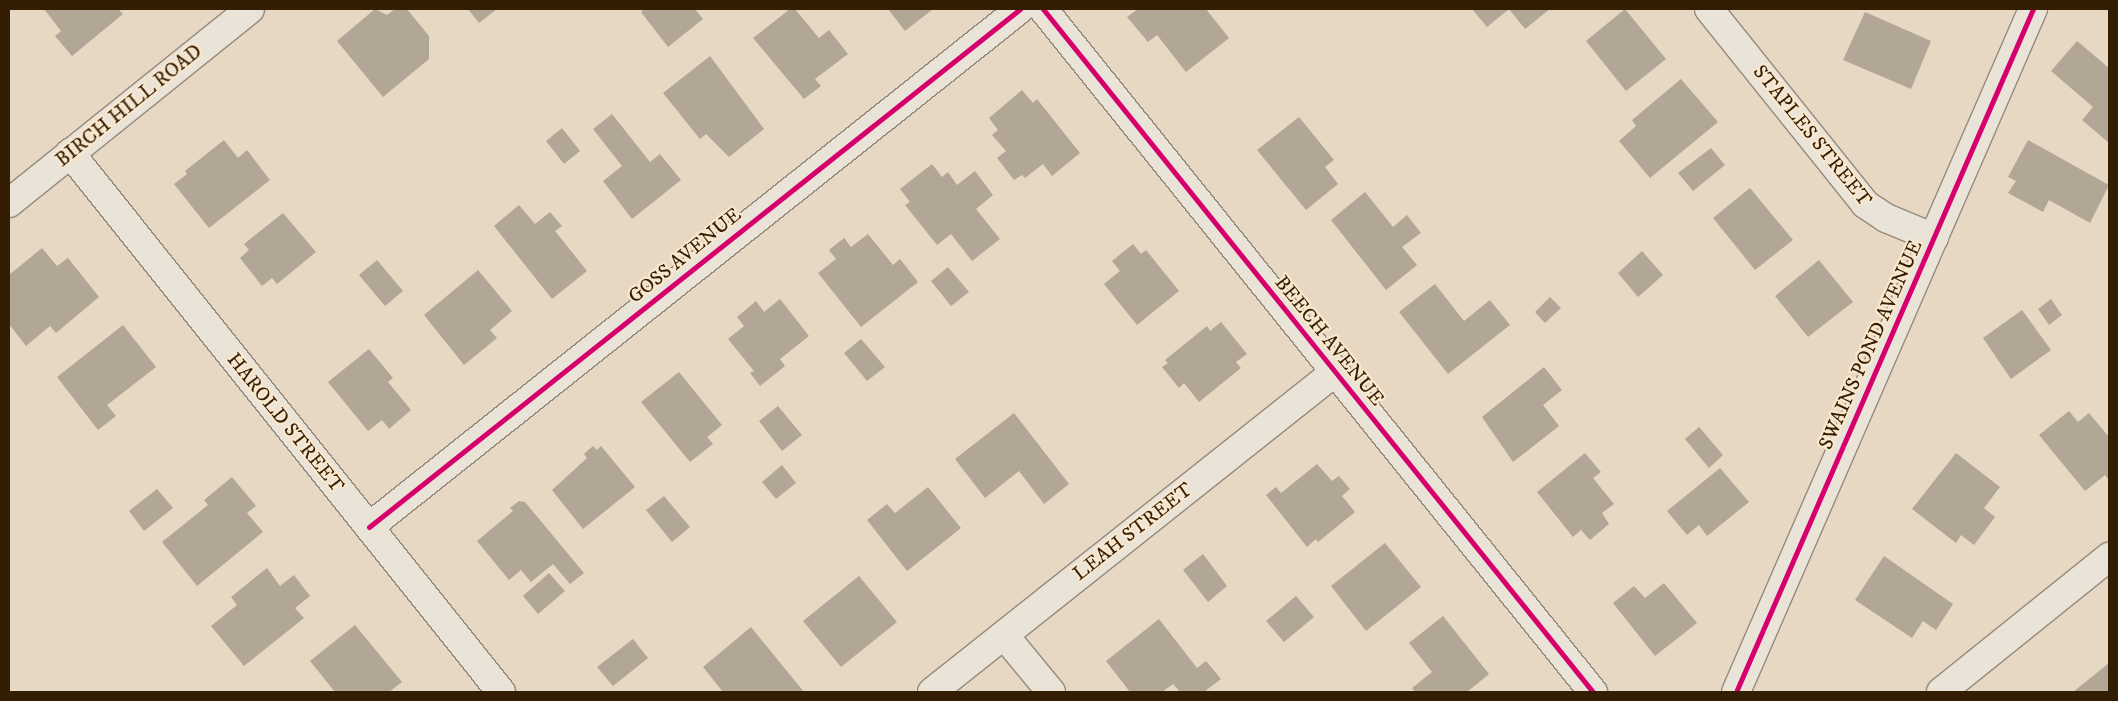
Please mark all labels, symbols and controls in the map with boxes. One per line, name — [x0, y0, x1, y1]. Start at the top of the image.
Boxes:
street label: BIRCH HILL ROAD — [51, 40, 207, 172]
street label: STAPLES STREET — [1748, 60, 1876, 212]
street label: GOSS AVENUE — [624, 203, 746, 309]
street label: SWAINS POND AVENUE — [1814, 237, 1928, 453]
street label: BEECH AVENUE — [1269, 271, 1389, 411]
street label: HAROLD STREET — [221, 348, 349, 498]
street label: LEAH STREET — [1069, 478, 1197, 586]

